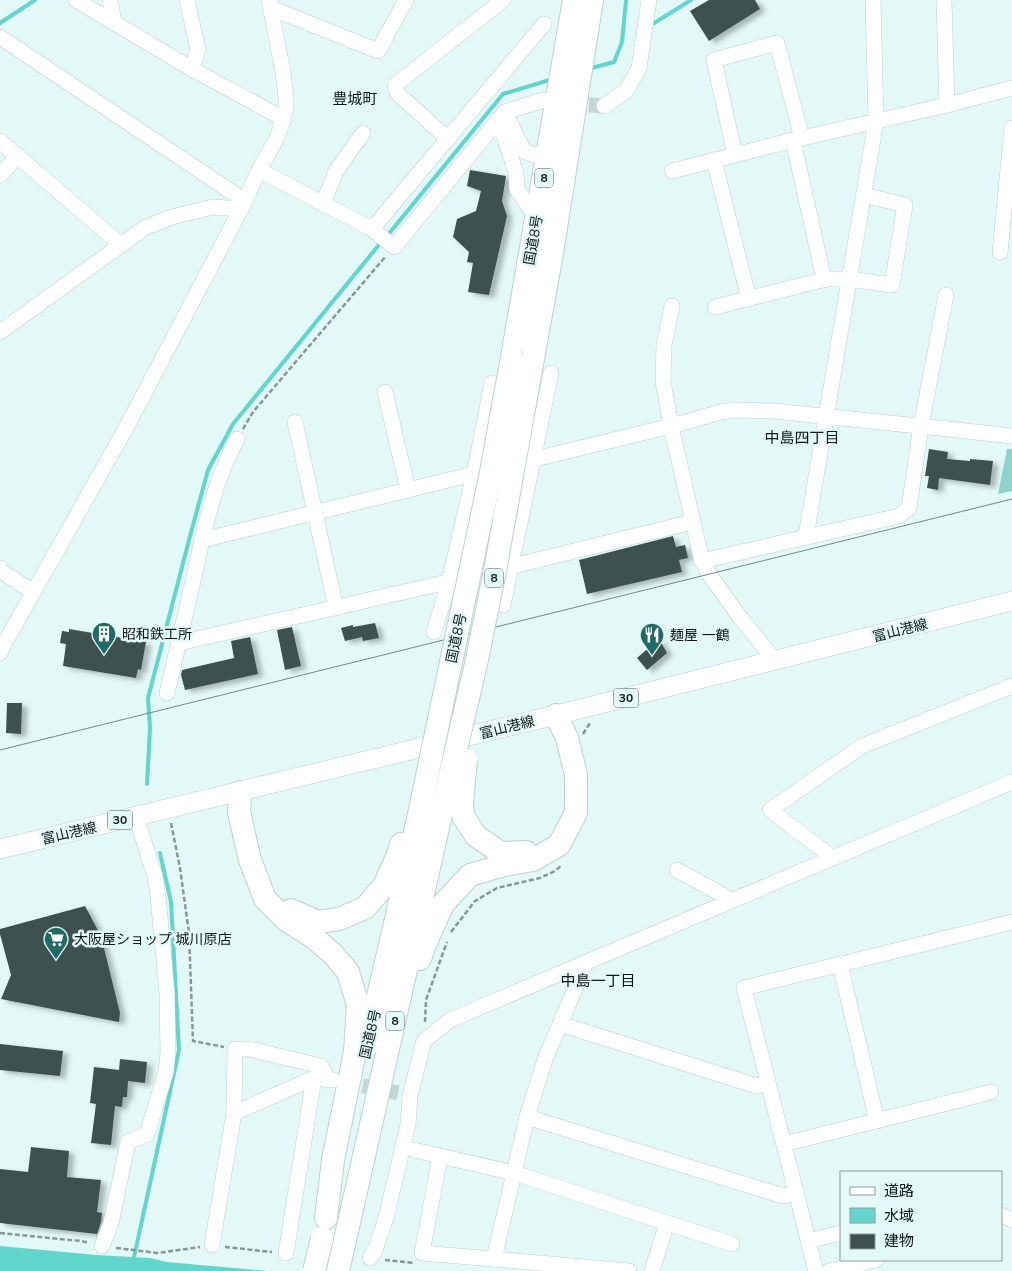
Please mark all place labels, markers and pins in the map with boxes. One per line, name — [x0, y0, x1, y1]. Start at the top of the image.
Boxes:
building icon: 昭和鉄工所 — [91, 621, 117, 655]
restaurant icon: 麺屋 一鶴 — [639, 622, 665, 656]
place label: 昭和鉄工所 — [122, 625, 192, 644]
place label: 麺屋 一鶴 — [670, 626, 730, 645]
supermarket icon: 大阪屋ショップ 城川原店 — [43, 926, 69, 960]
place label: 大阪屋ショップ 城川原店 — [74, 930, 232, 949]

